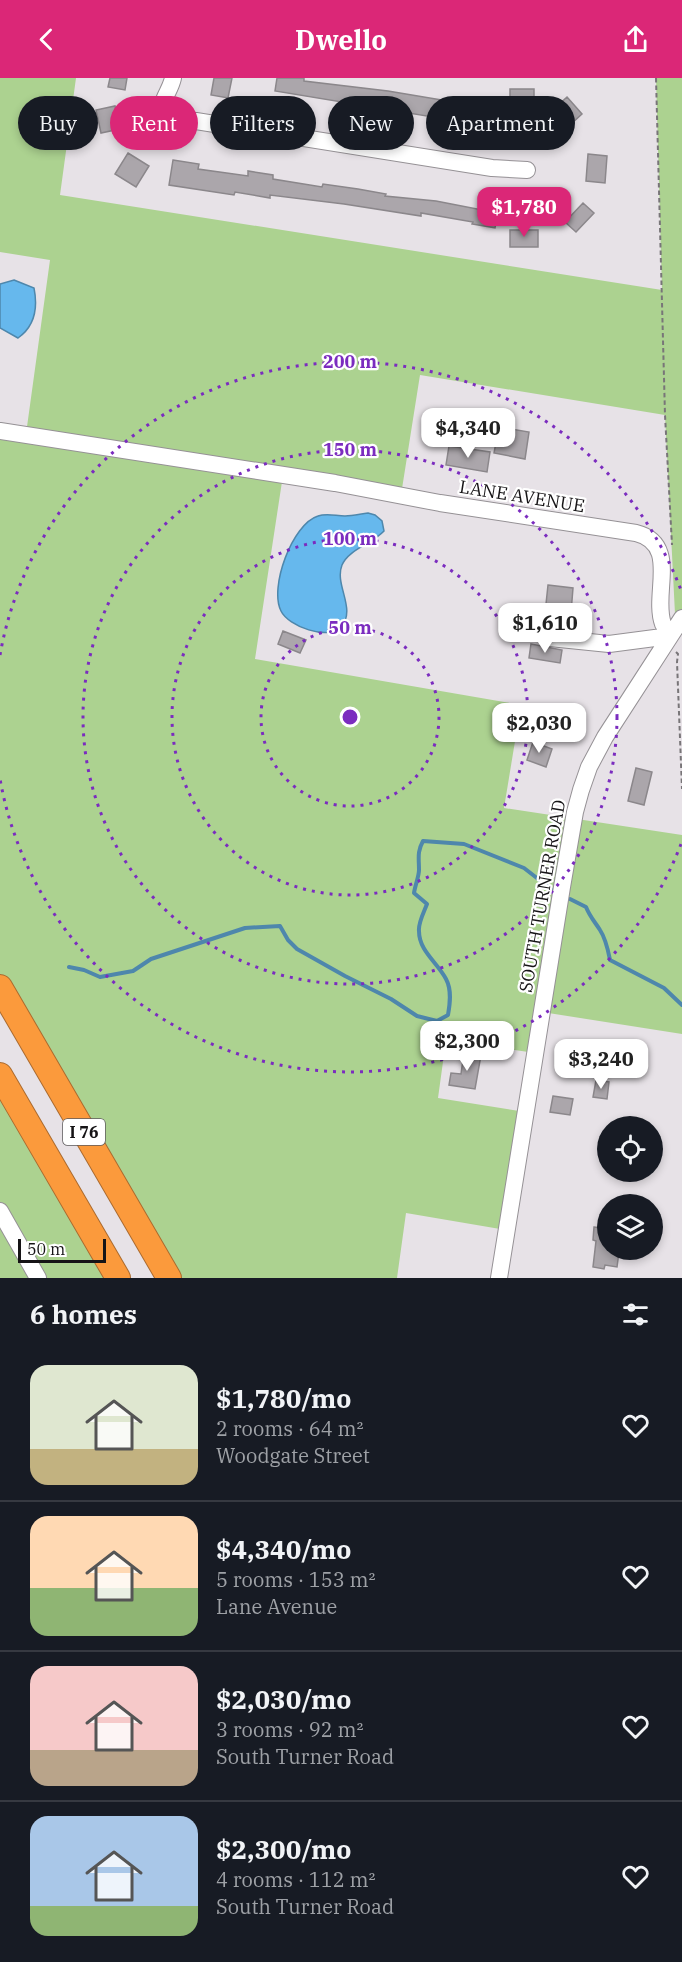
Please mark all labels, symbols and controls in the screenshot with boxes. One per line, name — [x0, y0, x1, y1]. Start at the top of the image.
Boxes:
text: Dwello — [295, 22, 387, 57]
icon: back — [30, 23, 63, 56]
icon: share — [619, 23, 652, 56]
chip: Buy — [18, 96, 98, 150]
chip: Rent — [110, 96, 198, 150]
chip: Filters — [210, 96, 316, 150]
chip: New — [328, 96, 414, 150]
chip: Apartment — [426, 96, 575, 150]
pin: $1,780 — [475, 187, 573, 238]
text: $1,780 — [491, 193, 557, 220]
text: 200 m — [323, 350, 378, 373]
pin: $4,340 — [419, 408, 517, 459]
text: $4,340 — [435, 414, 501, 441]
text: 150 m — [323, 438, 378, 461]
street label: LANE AVENUE — [458, 475, 586, 517]
text: 100 m — [323, 527, 378, 550]
pin: $1,610 — [496, 603, 594, 654]
text: $1,610 — [512, 609, 578, 636]
text: 50 m — [328, 616, 372, 639]
pin: $2,030 — [490, 703, 588, 754]
centre of rings — [340, 707, 360, 727]
text: $2,030 — [506, 709, 572, 736]
street label: SOUTH TURNER ROAD — [514, 798, 570, 994]
pin: $2,300 — [418, 1021, 516, 1072]
text: $2,300 — [434, 1027, 500, 1054]
pin: $3,240 — [552, 1039, 650, 1090]
text: $3,240 — [568, 1045, 634, 1072]
map controls — [597, 1116, 663, 1260]
button: locate — [597, 1116, 663, 1182]
road number: I 76 — [63, 1119, 105, 1145]
button: layers — [597, 1194, 663, 1260]
scale bar — [18, 1236, 106, 1264]
text: 50 m — [27, 1239, 65, 1259]
text: 6 homes — [30, 1297, 137, 1331]
icon: filters — [619, 1298, 652, 1331]
text: $1,780/mo — [216, 1381, 351, 1415]
icon: home — [78, 1389, 150, 1461]
icon: heart — [619, 1409, 652, 1442]
text: 2 rooms · 64 m² — [216, 1415, 363, 1442]
text: Woodgate Street — [216, 1442, 370, 1469]
text: $4,340/mo — [216, 1532, 351, 1566]
icon: home — [78, 1540, 150, 1612]
icon: heart — [619, 1560, 652, 1593]
text: 5 rooms · 153 m² — [216, 1566, 375, 1593]
text: Lane Avenue — [216, 1593, 337, 1620]
text: $2,030/mo — [216, 1682, 351, 1716]
icon: home — [78, 1690, 150, 1762]
icon: heart — [619, 1710, 652, 1743]
text: 3 rooms · 92 m² — [216, 1716, 363, 1743]
text: South Turner Road — [216, 1743, 394, 1770]
text: $2,300/mo — [216, 1832, 351, 1866]
icon: home — [78, 1840, 150, 1912]
icon: heart — [619, 1860, 652, 1893]
text: 4 rooms · 112 m² — [216, 1866, 375, 1893]
text: South Turner Road — [216, 1893, 394, 1920]

